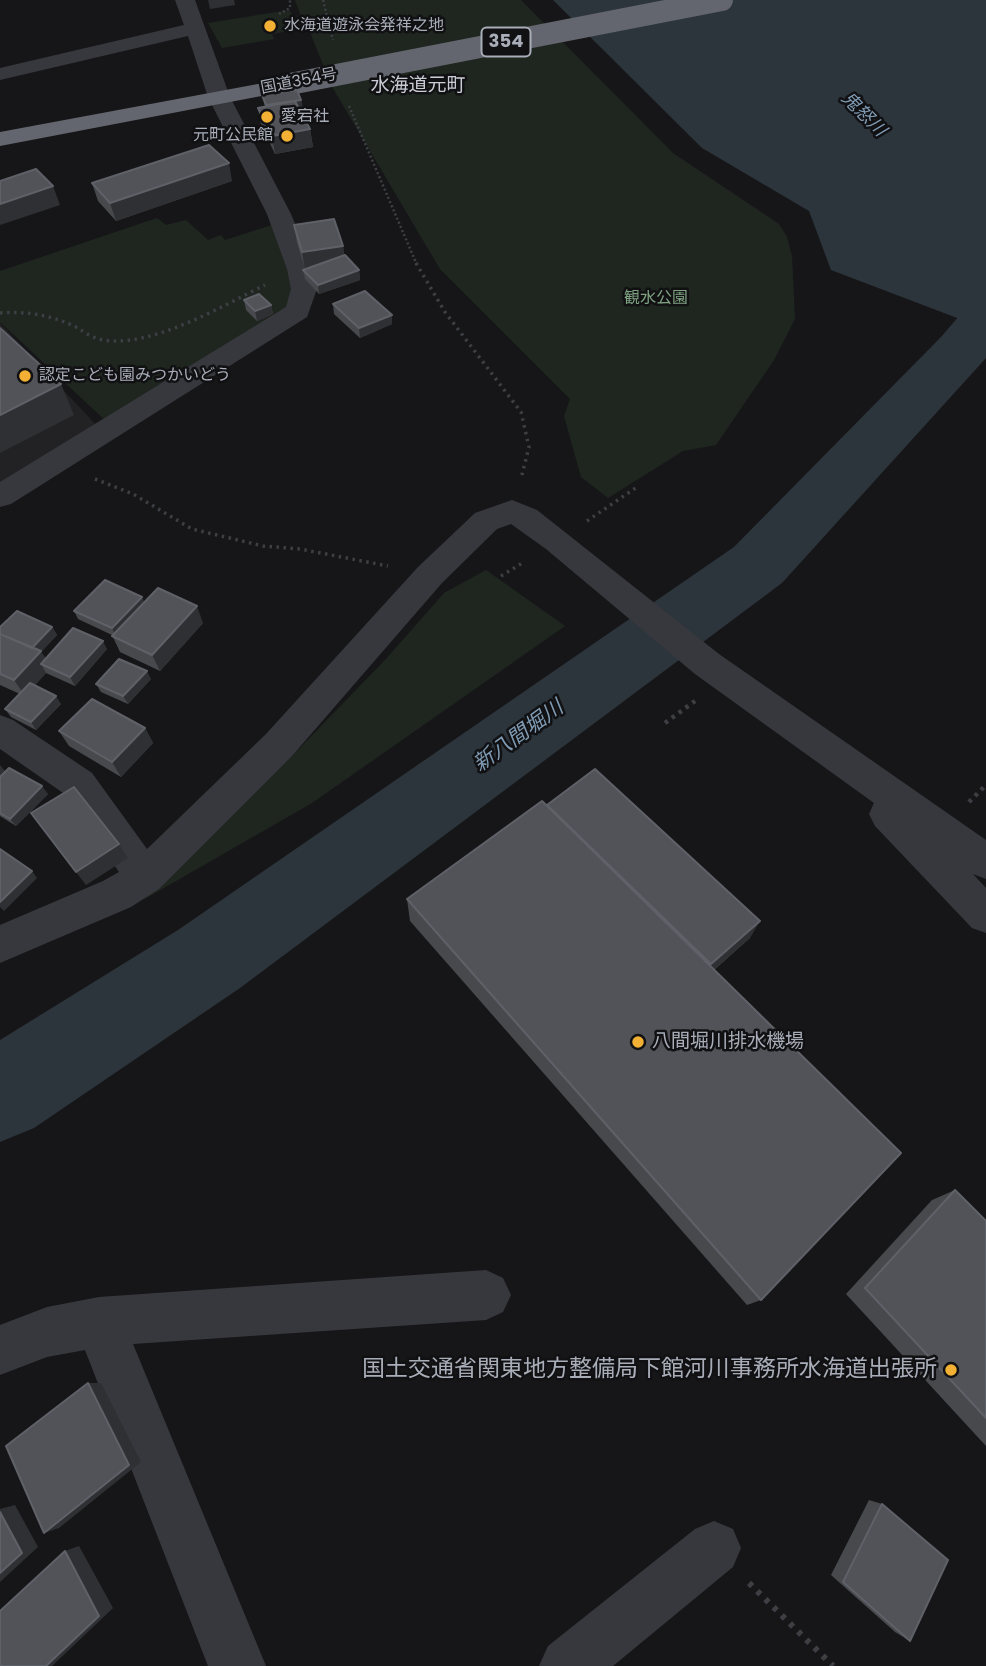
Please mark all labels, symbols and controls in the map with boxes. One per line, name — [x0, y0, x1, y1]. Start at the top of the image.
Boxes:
place label: 水海道遊泳会発祥之地 — [284, 16, 444, 36]
marker: 水海道遊泳会発祥之地 — [262, 18, 278, 34]
road number: 354 — [482, 28, 530, 56]
street label: 国道354号 — [259, 65, 339, 99]
district label: 水海道元町 — [371, 75, 465, 97]
water label: 鬼怒川 — [836, 88, 890, 142]
place label: 愛宕社 — [281, 107, 329, 127]
marker: 愛宕社 — [259, 109, 275, 125]
place label: 元町公民館 — [193, 126, 273, 146]
marker: 元町公民館 — [279, 128, 295, 144]
park label: 観水公園 — [624, 289, 688, 309]
place label: 認定こども園みつかいどう — [39, 366, 231, 386]
marker: 認定こども園みつかいどう — [17, 368, 33, 384]
water label: 新八間堀川 — [469, 696, 569, 778]
place label: 八間堀川排水機場 — [652, 1031, 804, 1053]
marker: 八間堀川排水機場 — [630, 1034, 646, 1050]
place label: 国土交通省関東地方整備局下館河川事務所水海道出張所 — [362, 1356, 937, 1384]
marker: 国土交通省関東地方整備局下館河川事務所水海道出張所 — [943, 1362, 959, 1378]

